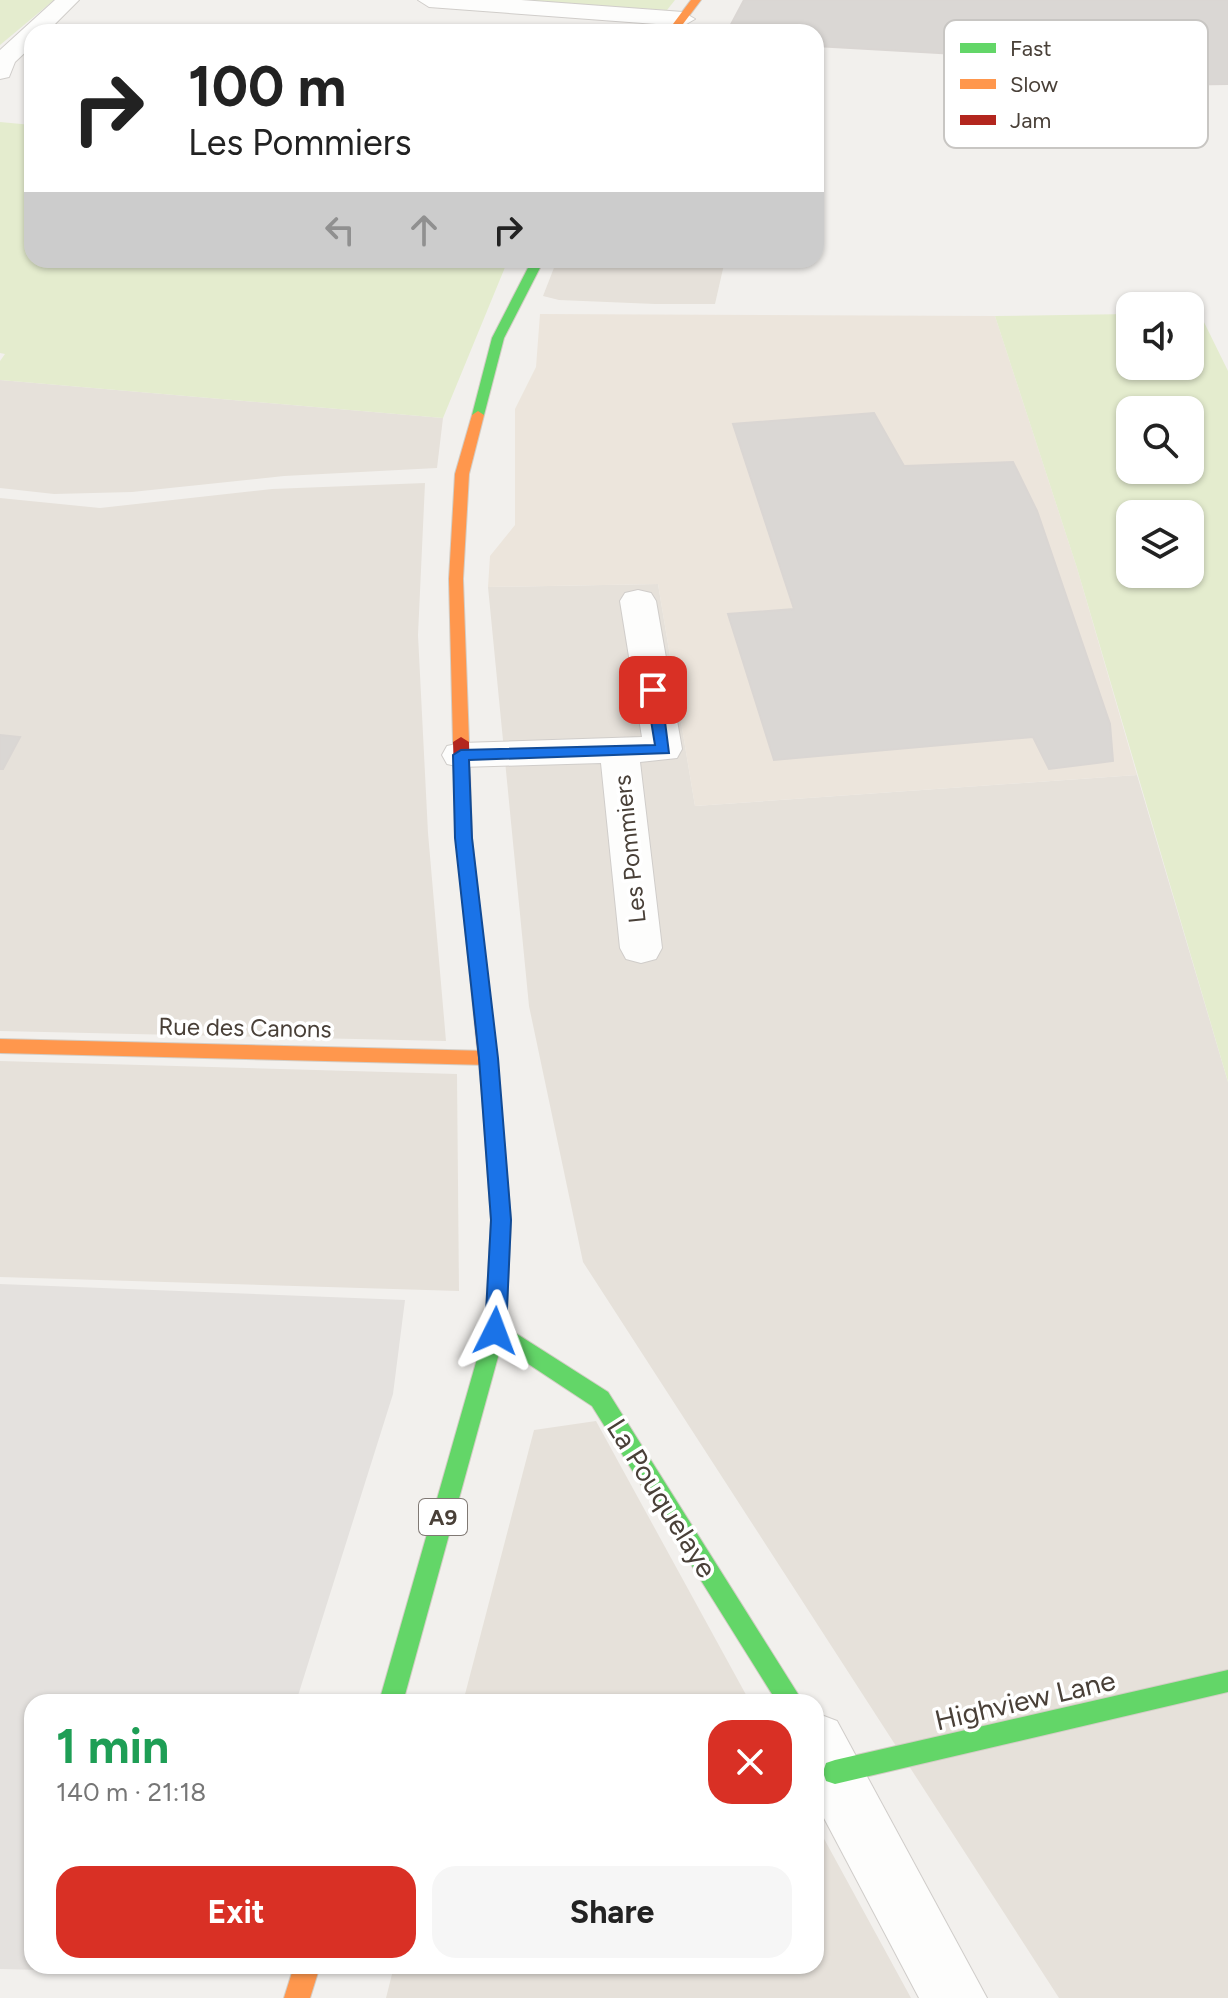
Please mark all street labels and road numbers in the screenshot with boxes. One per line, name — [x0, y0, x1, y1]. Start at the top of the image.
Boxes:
street label: Les Pommiers — [607, 773, 652, 925]
street label: Rue des Canons — [158, 1011, 332, 1044]
street label: La Pouquelaye — [600, 1412, 724, 1584]
road number: A9 — [419, 1499, 467, 1535]
street label: Highview Lane — [932, 1663, 1118, 1737]

